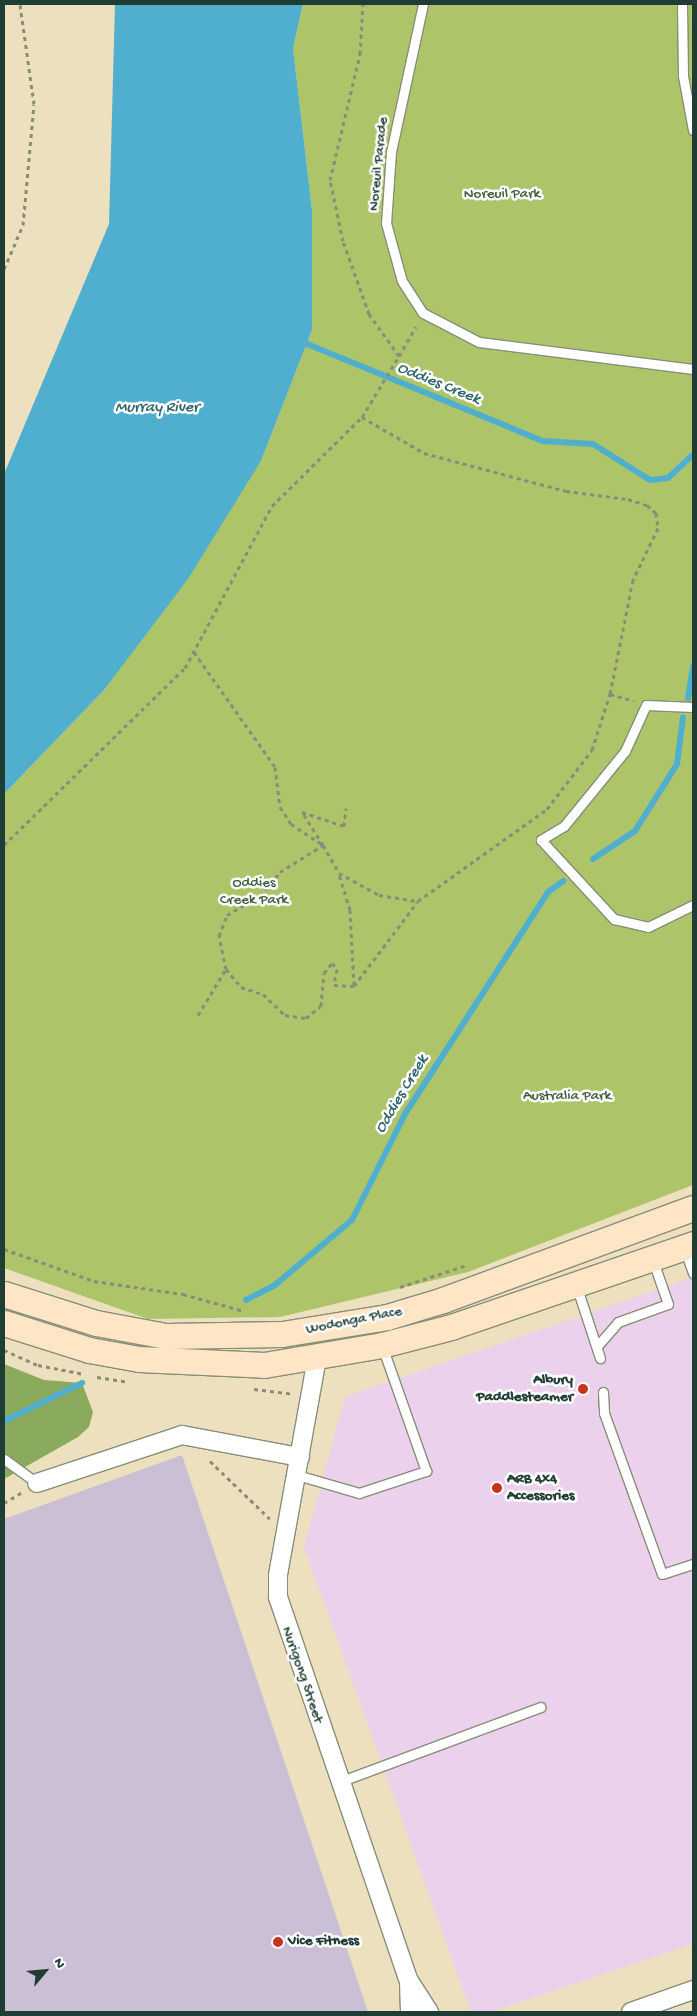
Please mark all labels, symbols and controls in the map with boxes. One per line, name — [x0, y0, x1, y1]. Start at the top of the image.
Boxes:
street label: Noreuil Parade — [365, 116, 393, 212]
park label: Noreuil Park — [464, 186, 540, 204]
water label: Oddies Creek — [394, 360, 482, 410]
water label: Murray River — [115, 399, 199, 419]
park label: Oddies Creek Park — [220, 874, 288, 909]
water label: Oddies Creek — [372, 1052, 434, 1138]
park label: Australia Park — [523, 1088, 611, 1106]
street label: Wodonga Place — [304, 1303, 404, 1339]
place label: Albury Paddlesteamer — [476, 1371, 573, 1406]
marker: Albury Paddlesteamer — [577, 1383, 589, 1395]
place label: ARB 4x4 Accessories — [507, 1470, 574, 1505]
marker: ARB 4x4 Accessories — [491, 1482, 503, 1494]
street label: Nurigong Street — [277, 1624, 327, 1726]
place label: Vice Fitness — [288, 1933, 359, 1951]
marker: Vice Fitness — [272, 1936, 284, 1948]
north arrow — [20, 1946, 70, 1996]
text: N — [49, 1956, 68, 1972]

